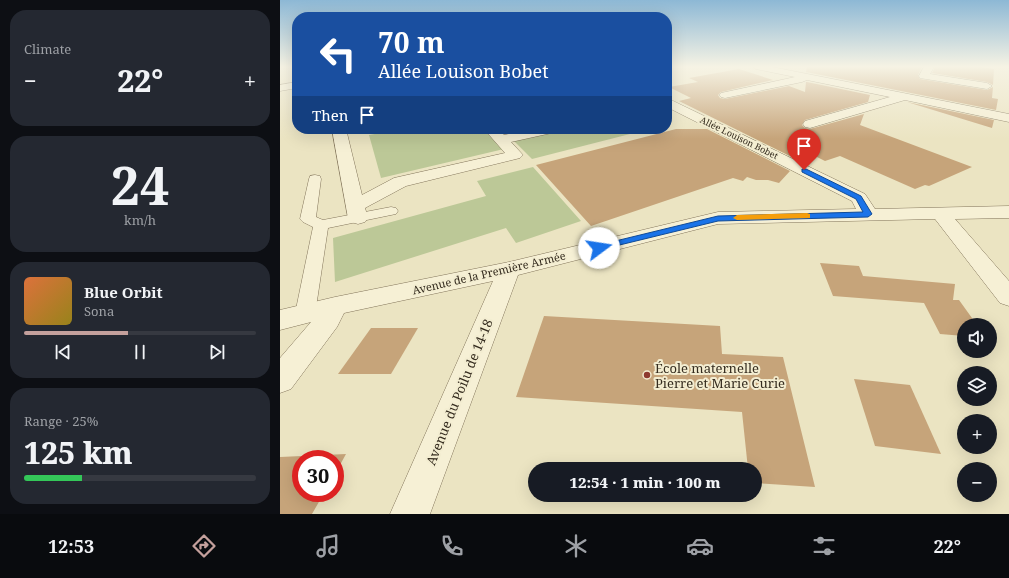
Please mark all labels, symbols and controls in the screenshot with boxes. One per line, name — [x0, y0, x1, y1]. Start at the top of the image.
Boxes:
text: 70 m — [378, 23, 445, 61]
icon: left — [312, 28, 364, 80]
text: Climate — [24, 40, 71, 58]
text: Allée Louison Bobet — [378, 59, 549, 83]
text: 22° — [117, 60, 163, 101]
text: − — [24, 65, 37, 95]
text: + — [244, 65, 256, 95]
icon: arrive — [356, 104, 378, 126]
text: Then — [312, 105, 348, 125]
street label: Allée Louison Bobet — [698, 113, 780, 162]
pin — [787, 129, 821, 170]
icon: arrive — [793, 135, 815, 157]
text: 24 — [111, 149, 169, 220]
text: km/h — [124, 211, 156, 229]
position arrow — [578, 227, 620, 269]
street label: Avenue de la Première Armée — [411, 248, 567, 297]
text: Blue Orbit — [84, 282, 163, 302]
text: Sona — [84, 302, 114, 320]
street label: Avenue du Poilu de 14-18 — [421, 316, 497, 468]
map controls — [957, 318, 997, 502]
button: sound — [957, 318, 997, 358]
icon: previous — [52, 341, 74, 363]
icon: pause — [129, 341, 151, 363]
icon: next — [206, 341, 228, 363]
place label: École maternelle Pierre et Marie Curie — [655, 359, 785, 392]
button: layers — [957, 366, 997, 406]
marker: École maternelle Pierre et Marie Curie — [642, 370, 652, 380]
text: Range · 25% — [24, 412, 98, 430]
button: + — [957, 414, 997, 454]
text: 125 km — [24, 432, 133, 473]
speed limit sign: 30 — [292, 450, 344, 502]
button: − — [957, 462, 997, 502]
text: 12:54 · 1 min · 100 m — [569, 472, 721, 492]
icon: directions — [190, 532, 218, 560]
icon: music — [314, 532, 342, 560]
icon: phone — [438, 532, 466, 560]
icon: climate — [562, 532, 590, 560]
icon: car — [686, 532, 714, 560]
icon: filters — [810, 532, 838, 560]
text: 12:53 — [48, 534, 94, 558]
text: 22° — [933, 534, 961, 558]

